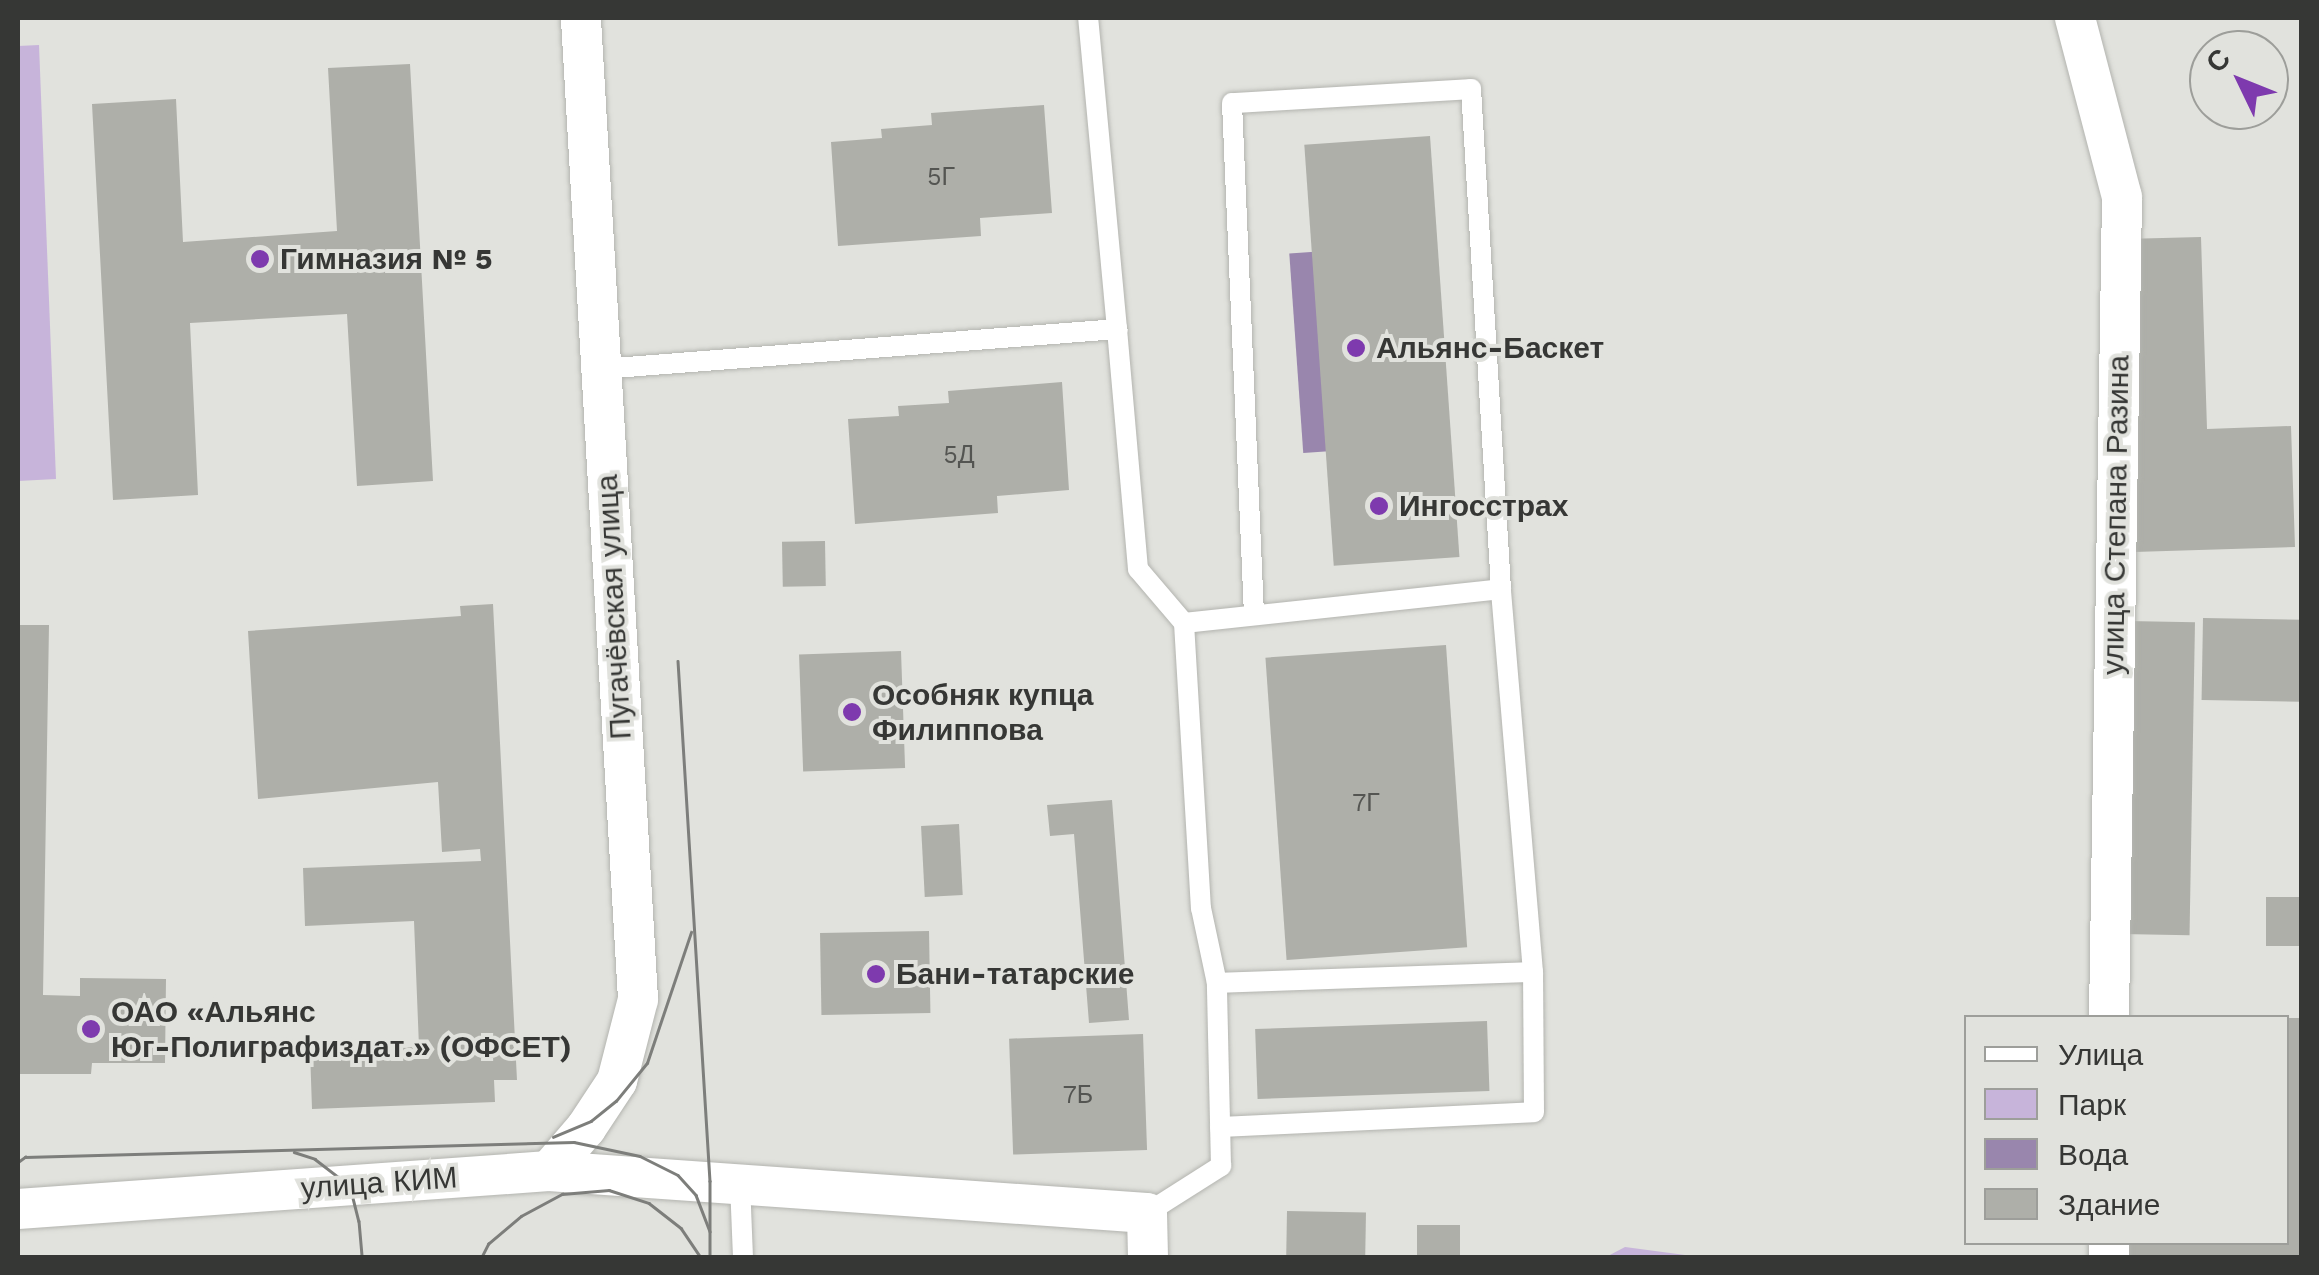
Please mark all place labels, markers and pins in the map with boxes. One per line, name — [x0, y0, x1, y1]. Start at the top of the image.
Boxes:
place label: Гимназия № 5 — [280, 241, 492, 277]
marker: Гимназия № 5 — [249, 248, 271, 270]
place label: Альянс-Баскет — [1376, 330, 1604, 366]
marker: Альянс-Баскет — [1345, 337, 1367, 359]
place label: Ингосстрах — [1399, 488, 1568, 524]
marker: Ингосстрах — [1368, 495, 1390, 517]
place label: Особняк купца Филиппова — [872, 677, 1093, 748]
marker: Особняк купца Филиппова — [841, 701, 863, 723]
place label: Бани-татарские — [896, 956, 1135, 992]
marker: Бани-татарские — [865, 963, 887, 985]
place label: ОАО «Альянс Юг-Полиграфиздат.» (ОФСЕТ) — [111, 994, 572, 1064]
marker: ОАО «Альянс Юг-Полиграфиздат.» (ОФСЕТ) — [80, 1018, 102, 1040]

